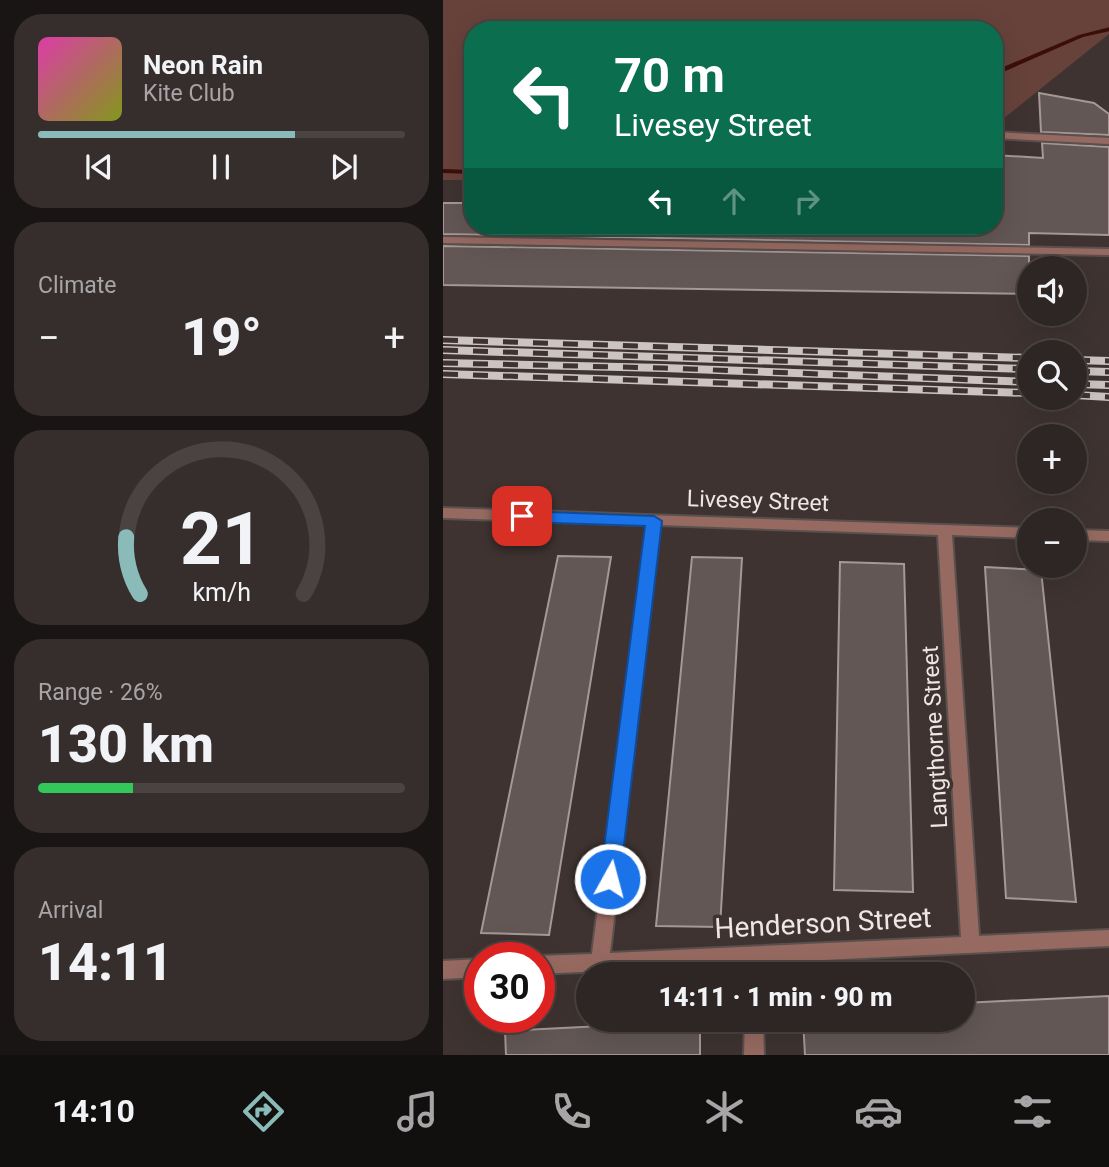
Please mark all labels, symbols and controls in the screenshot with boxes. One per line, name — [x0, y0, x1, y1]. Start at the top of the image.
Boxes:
text: 70 m — [614, 47, 725, 104]
icon: left — [499, 49, 590, 140]
text: Neon Rain — [143, 50, 263, 80]
text: Kite Club — [143, 80, 235, 107]
text: Livesey Street — [614, 106, 812, 144]
icon: previous — [80, 148, 118, 186]
icon: pause — [202, 148, 240, 186]
icon: next — [325, 148, 363, 186]
icon: left — [642, 182, 680, 220]
icon: ahead — [715, 182, 753, 220]
icon: right — [788, 182, 826, 220]
map controls — [1017, 256, 1087, 578]
button: sound — [1017, 256, 1087, 326]
text: Climate — [38, 272, 117, 299]
text: 19° — [181, 307, 262, 368]
text: − — [38, 316, 60, 360]
text: + — [383, 316, 405, 360]
button: search — [1017, 340, 1087, 410]
button: + — [1017, 424, 1087, 494]
street label: Livesey Street — [686, 485, 830, 517]
pin — [492, 486, 552, 546]
text: 21 — [180, 496, 263, 582]
icon: arrive — [503, 497, 541, 535]
button: − — [1017, 508, 1087, 578]
text: km/h — [192, 577, 251, 606]
street label: Langthorne Street — [917, 645, 953, 829]
text: Range · 26% — [38, 679, 163, 706]
text: 130 km — [38, 714, 214, 775]
position arrow — [573, 842, 647, 916]
text: Arrival — [38, 897, 103, 924]
street label: Henderson Street — [714, 901, 932, 945]
text: 14:11 — [38, 932, 173, 993]
speed limit sign: 30 — [464, 942, 555, 1033]
text: 14:11 · 1 min · 90 m — [658, 982, 893, 1012]
icon: directions — [239, 1087, 288, 1136]
icon: music — [393, 1087, 442, 1136]
icon: phone — [547, 1087, 596, 1136]
icon: climate — [700, 1087, 749, 1136]
icon: car — [854, 1087, 903, 1136]
icon: filters — [1008, 1087, 1057, 1136]
text: 14:10 — [52, 1092, 135, 1130]

